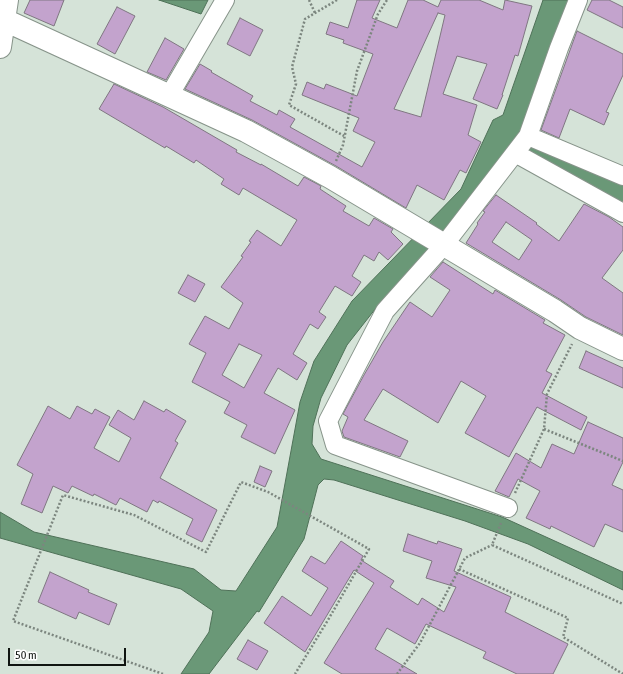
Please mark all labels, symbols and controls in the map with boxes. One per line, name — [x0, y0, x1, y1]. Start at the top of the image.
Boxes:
scale bar — [10, 640, 128, 666]
text: 50 m — [15, 648, 37, 662]

